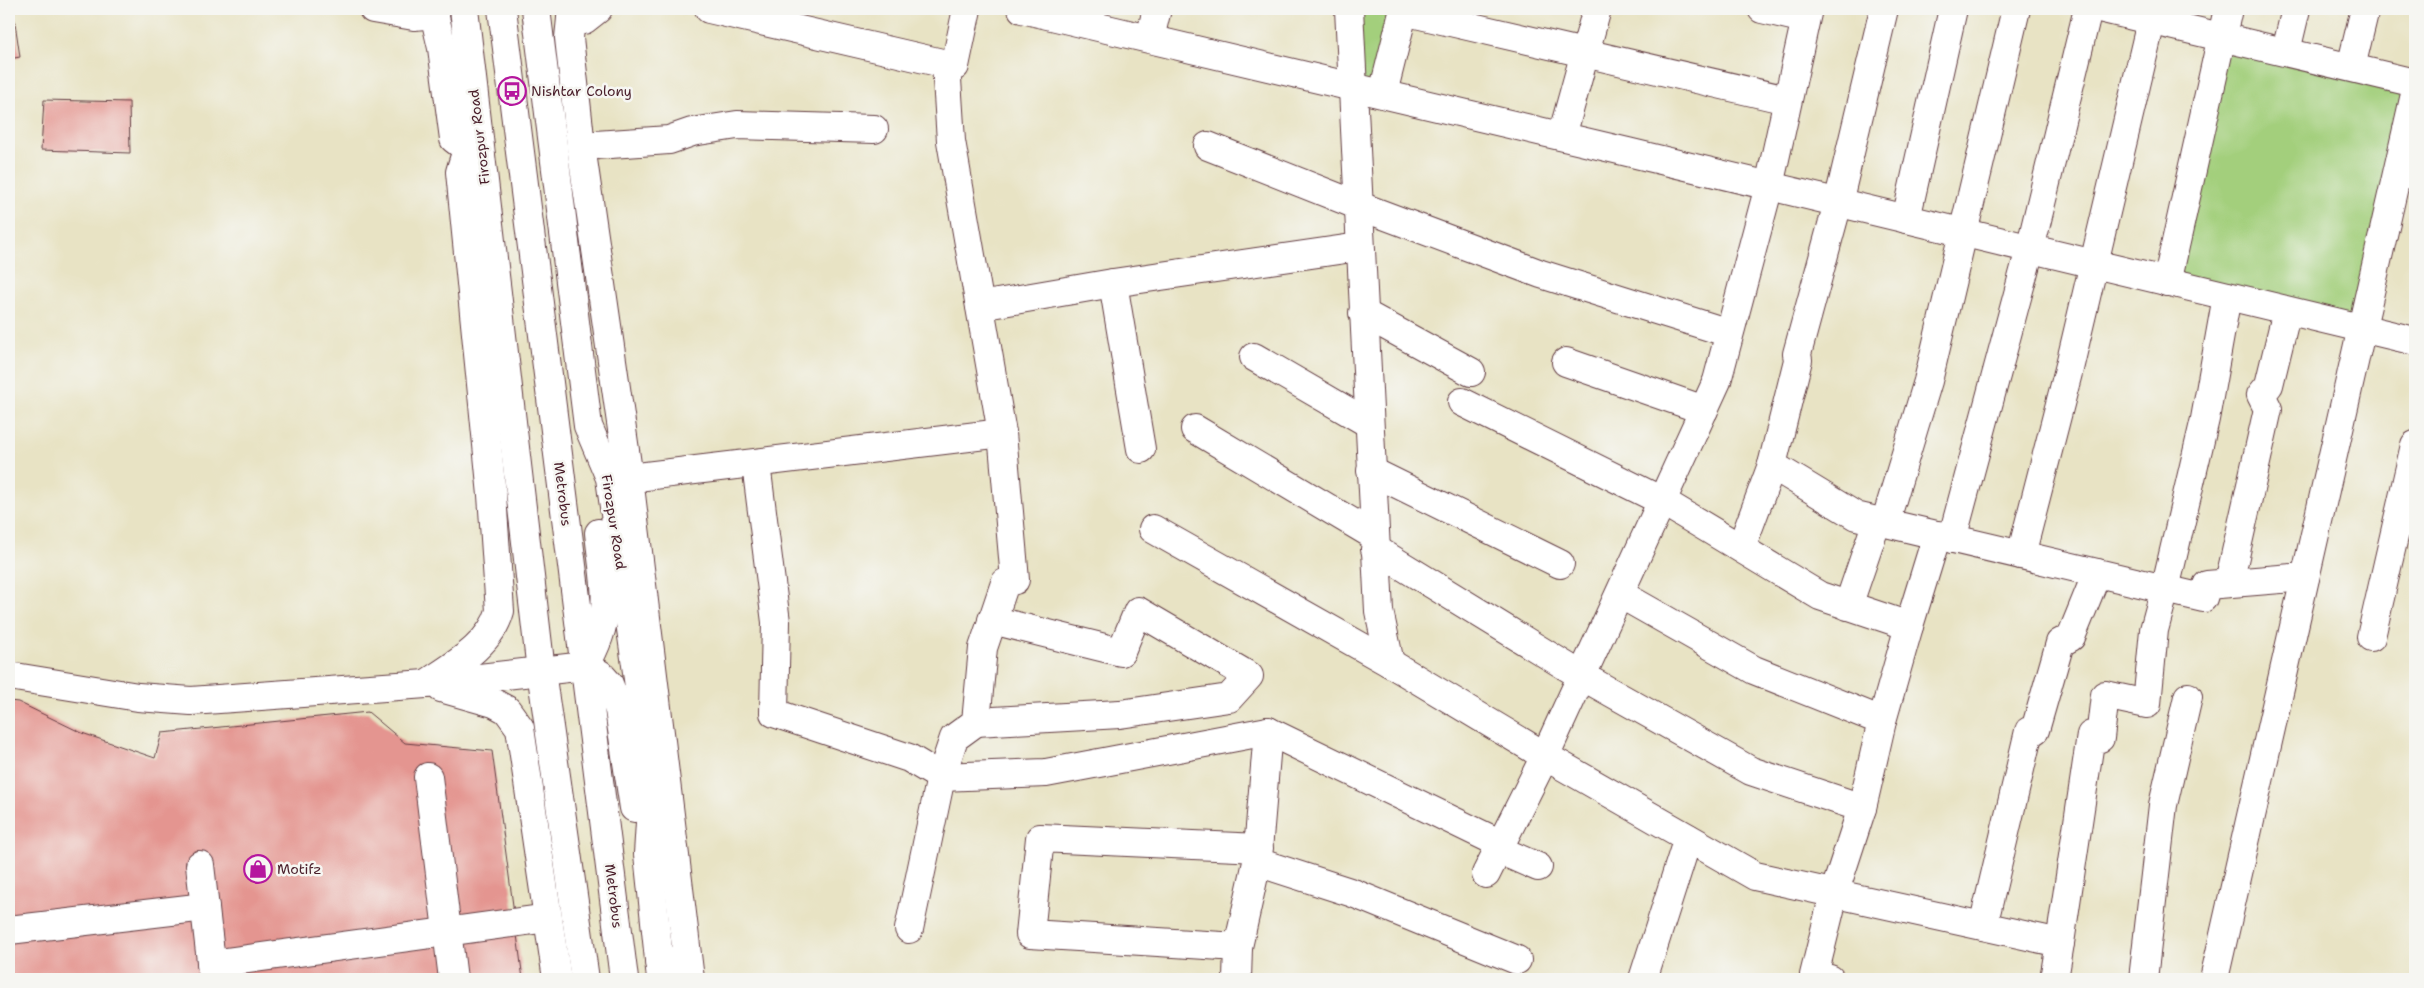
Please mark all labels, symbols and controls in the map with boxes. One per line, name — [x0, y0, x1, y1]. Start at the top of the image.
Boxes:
bus stop icon: Nishtar Colony — [497, 76, 527, 106]
place label: Nishtar Colony — [531, 82, 632, 100]
street label: Firozpur Road — [464, 88, 494, 186]
street label: Metrobus — [550, 461, 576, 527]
street label: Firozpur Road — [598, 473, 630, 571]
shop icon: Motifz — [243, 854, 273, 884]
place label: Motifz — [277, 860, 322, 878]
street label: Metrobus — [601, 863, 627, 929]

